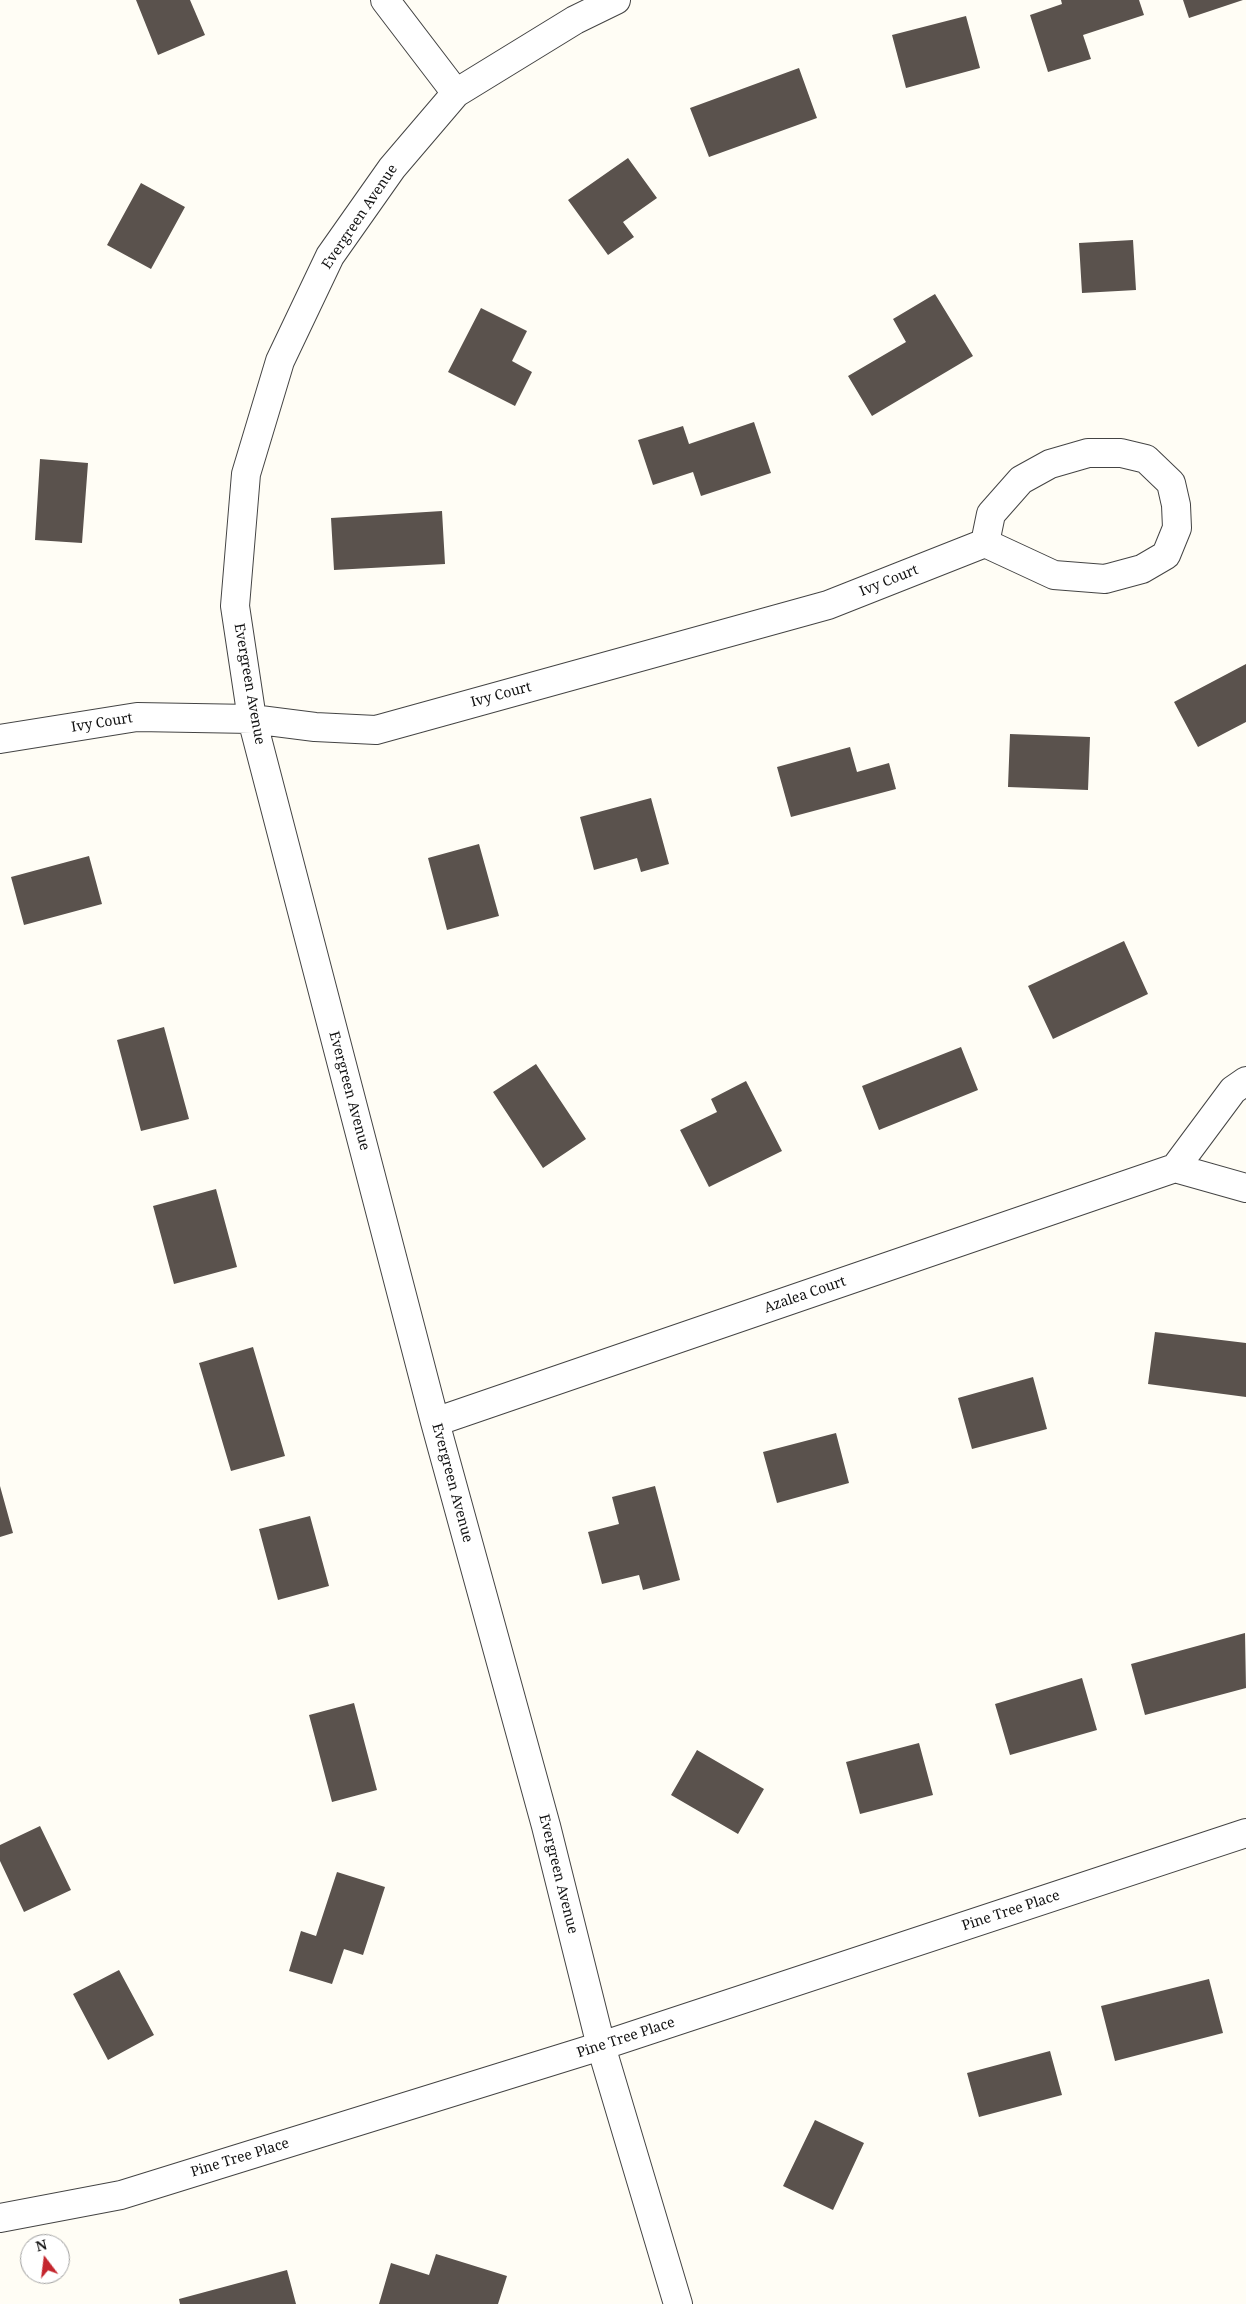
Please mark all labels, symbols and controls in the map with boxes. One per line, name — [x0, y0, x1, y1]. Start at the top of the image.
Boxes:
street label: Evergreen Avenue — [319, 161, 401, 273]
street label: Ivy Court — [857, 562, 921, 600]
street label: Evergreen Avenue — [230, 622, 268, 746]
street label: Ivy Court — [469, 679, 533, 711]
street label: Ivy Court — [70, 710, 134, 736]
street label: Evergreen Avenue — [325, 1030, 373, 1152]
street label: Azalea Court — [762, 1273, 848, 1317]
street label: Evergreen Avenue — [428, 1422, 476, 1544]
street label: Evergreen Avenue — [535, 1812, 581, 1936]
street label: Pine Tree Place — [960, 1887, 1062, 1935]
street label: Pine Tree Place — [575, 2014, 677, 2062]
street label: Pine Tree Place — [189, 2135, 291, 2181]
north arrow — [20, 2234, 70, 2284]
text: N — [33, 2234, 49, 2256]

